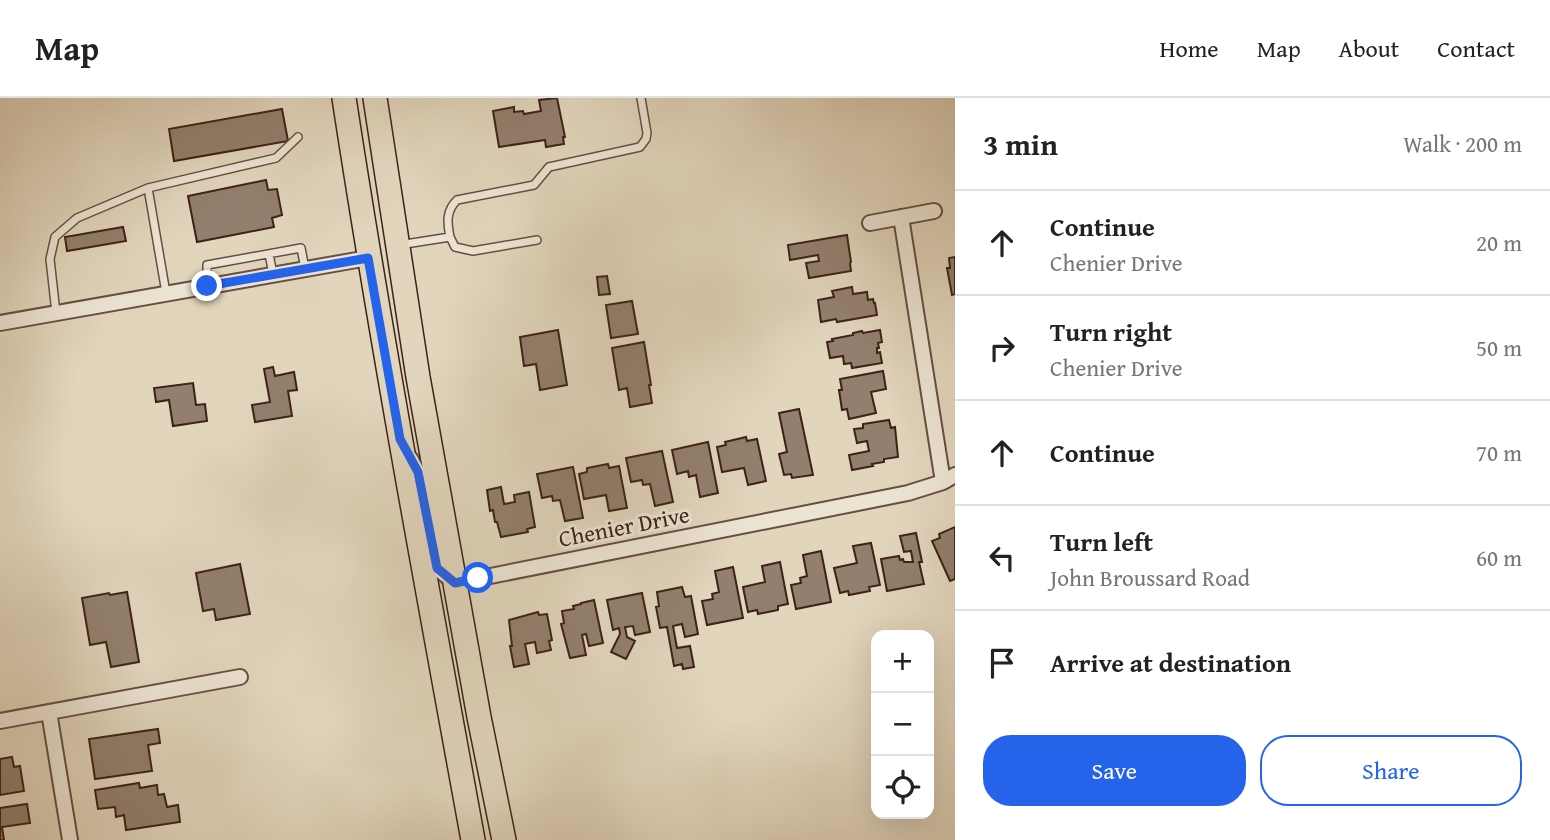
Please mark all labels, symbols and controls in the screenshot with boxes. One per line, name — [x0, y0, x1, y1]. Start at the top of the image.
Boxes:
text: Map — [35, 24, 99, 72]
text: Home — [1160, 31, 1219, 66]
text: Map — [1257, 31, 1301, 66]
text: About — [1339, 31, 1399, 66]
text: Contact — [1437, 31, 1515, 66]
text: 3 min — [983, 122, 1058, 166]
text: Walk · 200 m — [1403, 127, 1522, 160]
text: Continue — [1050, 207, 1155, 246]
icon: ahead — [983, 224, 1021, 262]
text: 20 m — [1476, 226, 1522, 259]
text: Chenier Drive — [1050, 246, 1183, 279]
route end — [191, 270, 222, 301]
text: Turn right — [1050, 312, 1172, 351]
icon: right — [983, 329, 1021, 367]
text: 50 m — [1476, 331, 1522, 364]
text: Chenier Drive — [1050, 351, 1183, 384]
text: Continue — [1050, 433, 1155, 472]
icon: ahead — [983, 434, 1021, 472]
text: 70 m — [1476, 436, 1522, 469]
street label: Chenier Drive — [556, 497, 692, 555]
text: Turn left — [1050, 522, 1153, 561]
icon: left — [983, 539, 1021, 577]
text: 60 m — [1476, 541, 1522, 574]
text: John Broussard Road — [1050, 561, 1250, 594]
route start — [462, 562, 493, 593]
map controls — [871, 630, 934, 819]
button: + — [871, 630, 934, 693]
text: Arrive at destination — [1050, 643, 1291, 682]
icon: arrive — [983, 644, 1021, 682]
button: − — [871, 693, 934, 756]
button: Save — [983, 735, 1246, 806]
button: Share — [1260, 735, 1522, 806]
button: locate — [871, 756, 934, 819]

